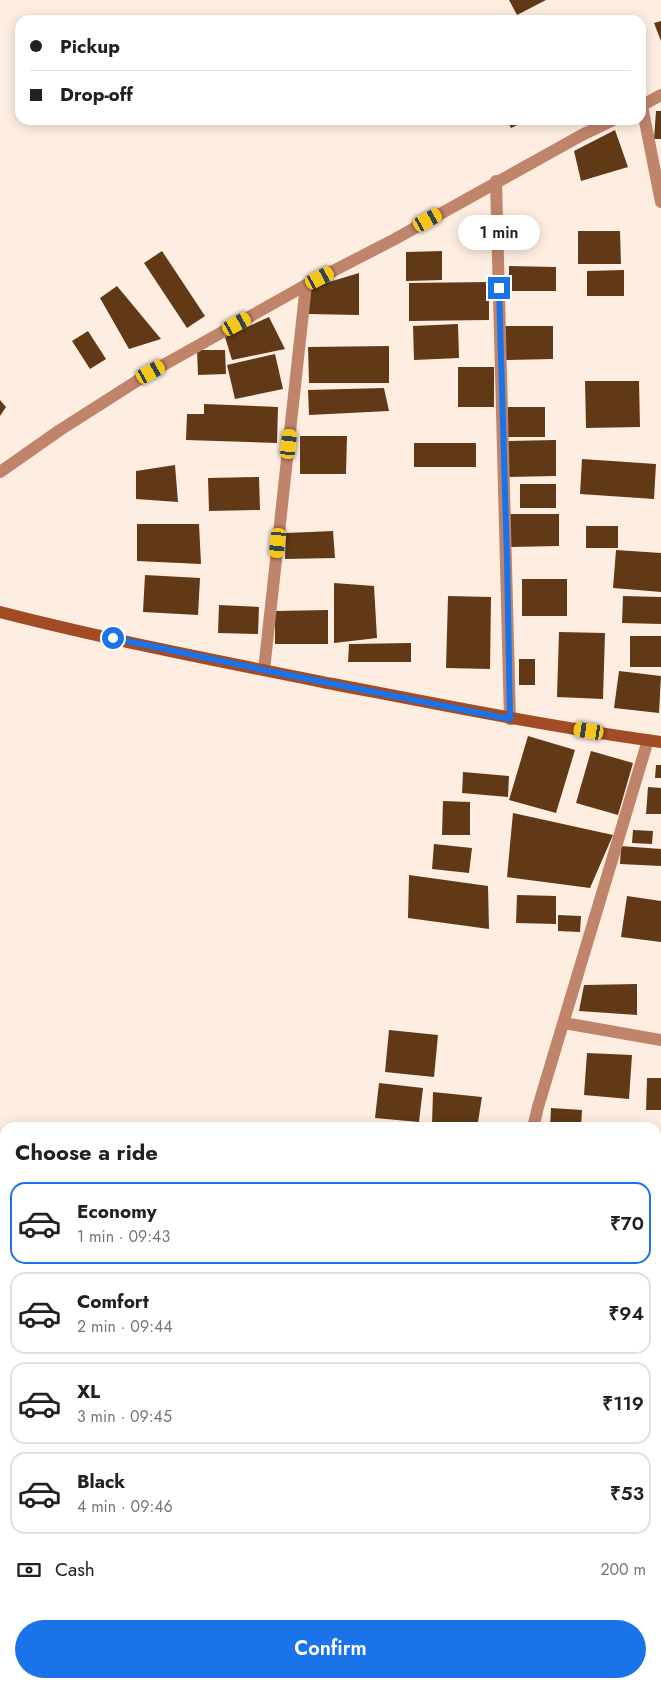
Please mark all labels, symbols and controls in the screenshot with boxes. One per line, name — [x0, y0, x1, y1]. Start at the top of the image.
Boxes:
text: Pickup — [60, 33, 120, 60]
text: Drop-off — [60, 81, 133, 108]
car — [411, 206, 444, 234]
callout: 1 min — [458, 216, 540, 250]
text: 1 min — [480, 221, 518, 244]
car — [303, 264, 336, 292]
route end — [488, 277, 510, 299]
car — [220, 310, 253, 338]
car — [134, 358, 167, 386]
car — [279, 428, 298, 460]
car — [268, 527, 287, 559]
route start — [102, 627, 124, 649]
car — [573, 721, 604, 741]
text: Choose a ride — [15, 1136, 158, 1168]
text: Economy — [77, 1198, 157, 1225]
icon: car — [17, 1201, 62, 1246]
text: ₹70 — [610, 1210, 644, 1237]
text: 1 min · 09:43 — [77, 1225, 170, 1248]
text: Comfort — [77, 1288, 149, 1315]
icon: car — [17, 1291, 62, 1336]
text: ₹94 — [608, 1300, 644, 1327]
text: 2 min · 09:44 — [77, 1315, 173, 1338]
text: XL — [77, 1378, 100, 1405]
icon: car — [17, 1381, 62, 1426]
text: ₹119 — [602, 1390, 644, 1417]
text: 3 min · 09:45 — [77, 1405, 172, 1428]
text: Black — [77, 1468, 125, 1495]
icon: car — [17, 1471, 62, 1516]
text: ₹53 — [610, 1480, 644, 1507]
text: 4 min · 09:46 — [77, 1495, 173, 1518]
icon: cash — [15, 1556, 43, 1584]
text: Cash — [55, 1556, 95, 1583]
text: 200 m — [600, 1558, 646, 1581]
button: Confirm — [15, 1620, 646, 1678]

